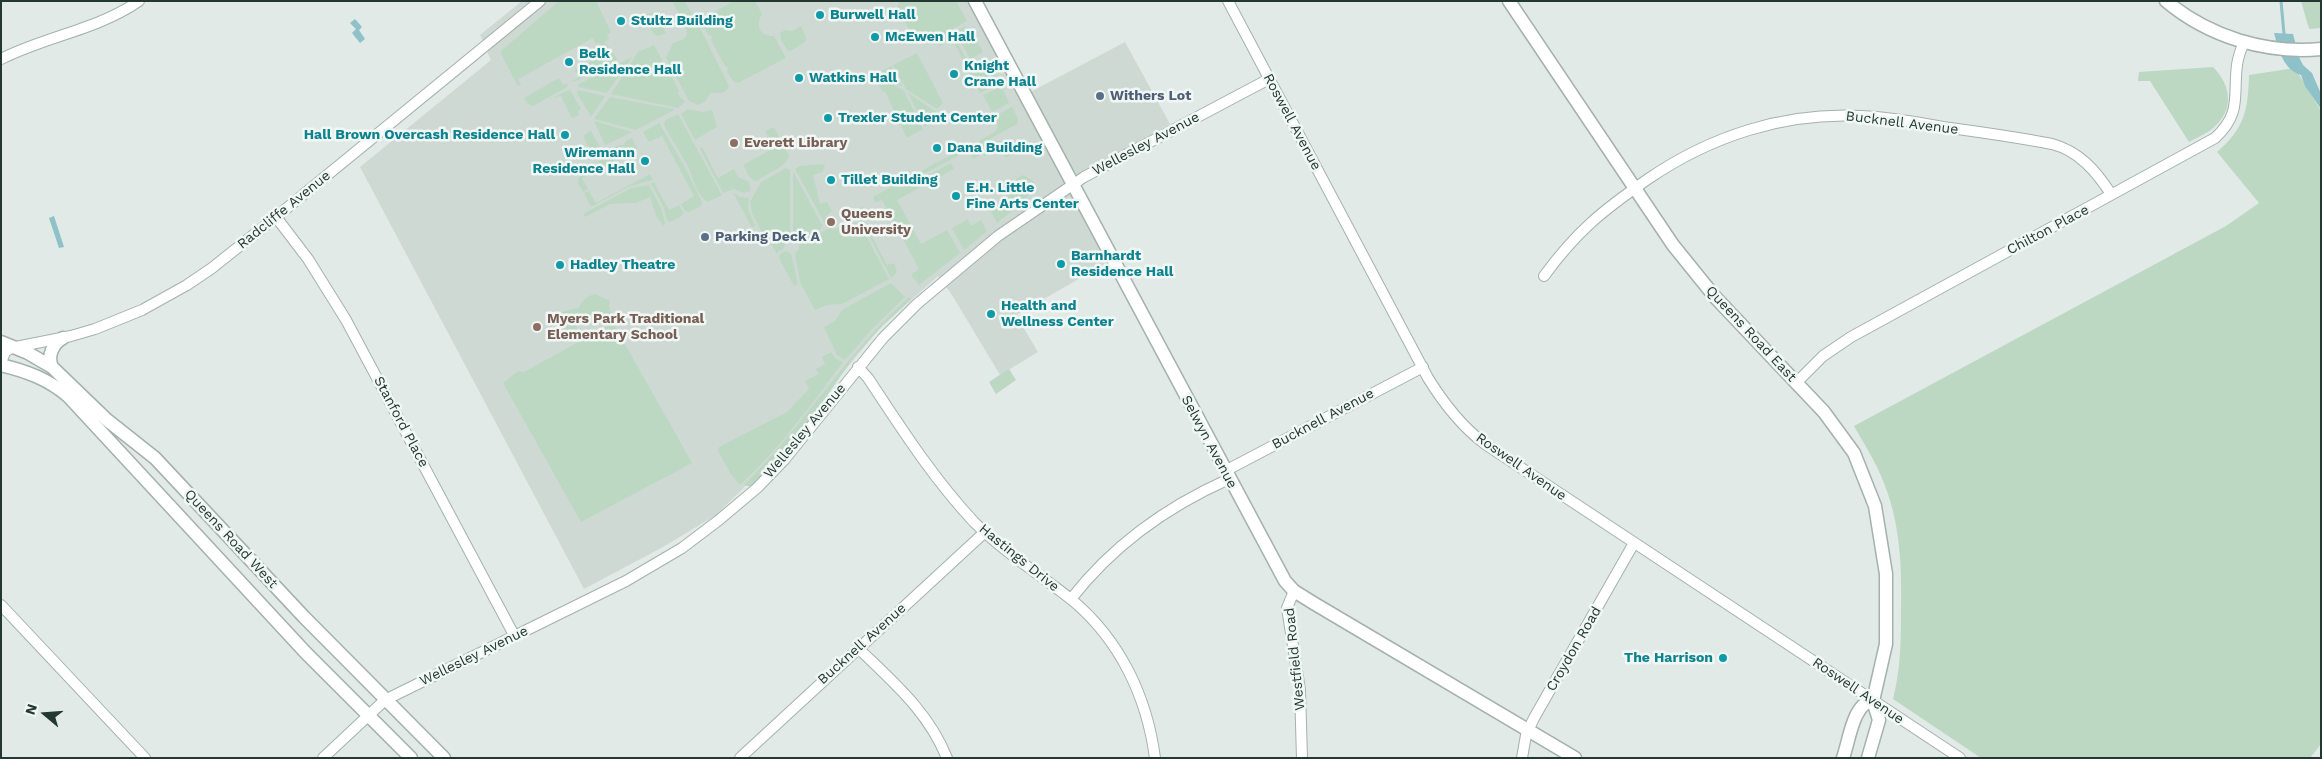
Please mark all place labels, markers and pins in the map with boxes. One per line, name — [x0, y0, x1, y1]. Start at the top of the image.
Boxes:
place label: Burwell Hall — [830, 7, 916, 23]
marker: Burwell Hall — [814, 9, 826, 21]
place label: Stultz Building — [631, 13, 733, 29]
marker: Stultz Building — [615, 15, 627, 27]
place label: McEwen Hall — [885, 29, 975, 45]
marker: McEwen Hall — [869, 31, 881, 43]
place label: Belk Residence Hall — [579, 46, 681, 78]
marker: Belk Residence Hall — [563, 56, 575, 68]
place label: Knight Crane Hall — [964, 58, 1036, 90]
marker: Knight Crane Hall — [948, 68, 960, 80]
place label: Watkins Hall — [809, 70, 897, 86]
marker: Watkins Hall — [793, 72, 805, 84]
place label: Withers Lot — [1110, 88, 1191, 104]
marker: Withers Lot — [1094, 90, 1106, 102]
place label: Trexler Student Center — [838, 110, 997, 126]
marker: Trexler Student Center — [822, 112, 834, 124]
place label: Hall Brown Overcash Residence Hall — [304, 127, 555, 143]
marker: Hall Brown Overcash Residence Hall — [559, 129, 571, 141]
place label: Everett Library — [744, 135, 847, 151]
marker: Everett Library — [728, 137, 740, 149]
place label: Dana Building — [947, 140, 1042, 156]
marker: Dana Building — [931, 142, 943, 154]
place label: Wiremann Residence Hall — [533, 145, 635, 178]
marker: Wiremann Residence Hall — [639, 155, 651, 167]
place label: Tillet Building — [841, 172, 938, 188]
marker: Tillet Building — [825, 174, 837, 186]
place label: E.H. Little Fine Arts Center — [966, 180, 1079, 212]
marker: E.H. Little Fine Arts Center — [950, 190, 962, 202]
place label: Queens University — [841, 206, 911, 238]
marker: Queens University — [825, 216, 837, 228]
place label: Parking Deck A — [715, 229, 820, 245]
marker: Parking Deck A — [699, 231, 711, 243]
place label: Barnhardt Residence Hall — [1071, 248, 1173, 280]
place label: Hadley Theatre — [570, 257, 675, 273]
marker: Barnhardt Residence Hall — [1055, 258, 1067, 270]
marker: Hadley Theatre — [554, 259, 566, 271]
place label: Health and Wellness Center — [1001, 298, 1114, 331]
marker: Health and Wellness Center — [985, 308, 997, 320]
place label: Myers Park Traditional Elementary School — [547, 311, 704, 344]
marker: Myers Park Traditional Elementary School — [531, 321, 543, 333]
place label: The Harrison — [1624, 650, 1713, 666]
marker: The Harrison — [1717, 652, 1729, 664]

